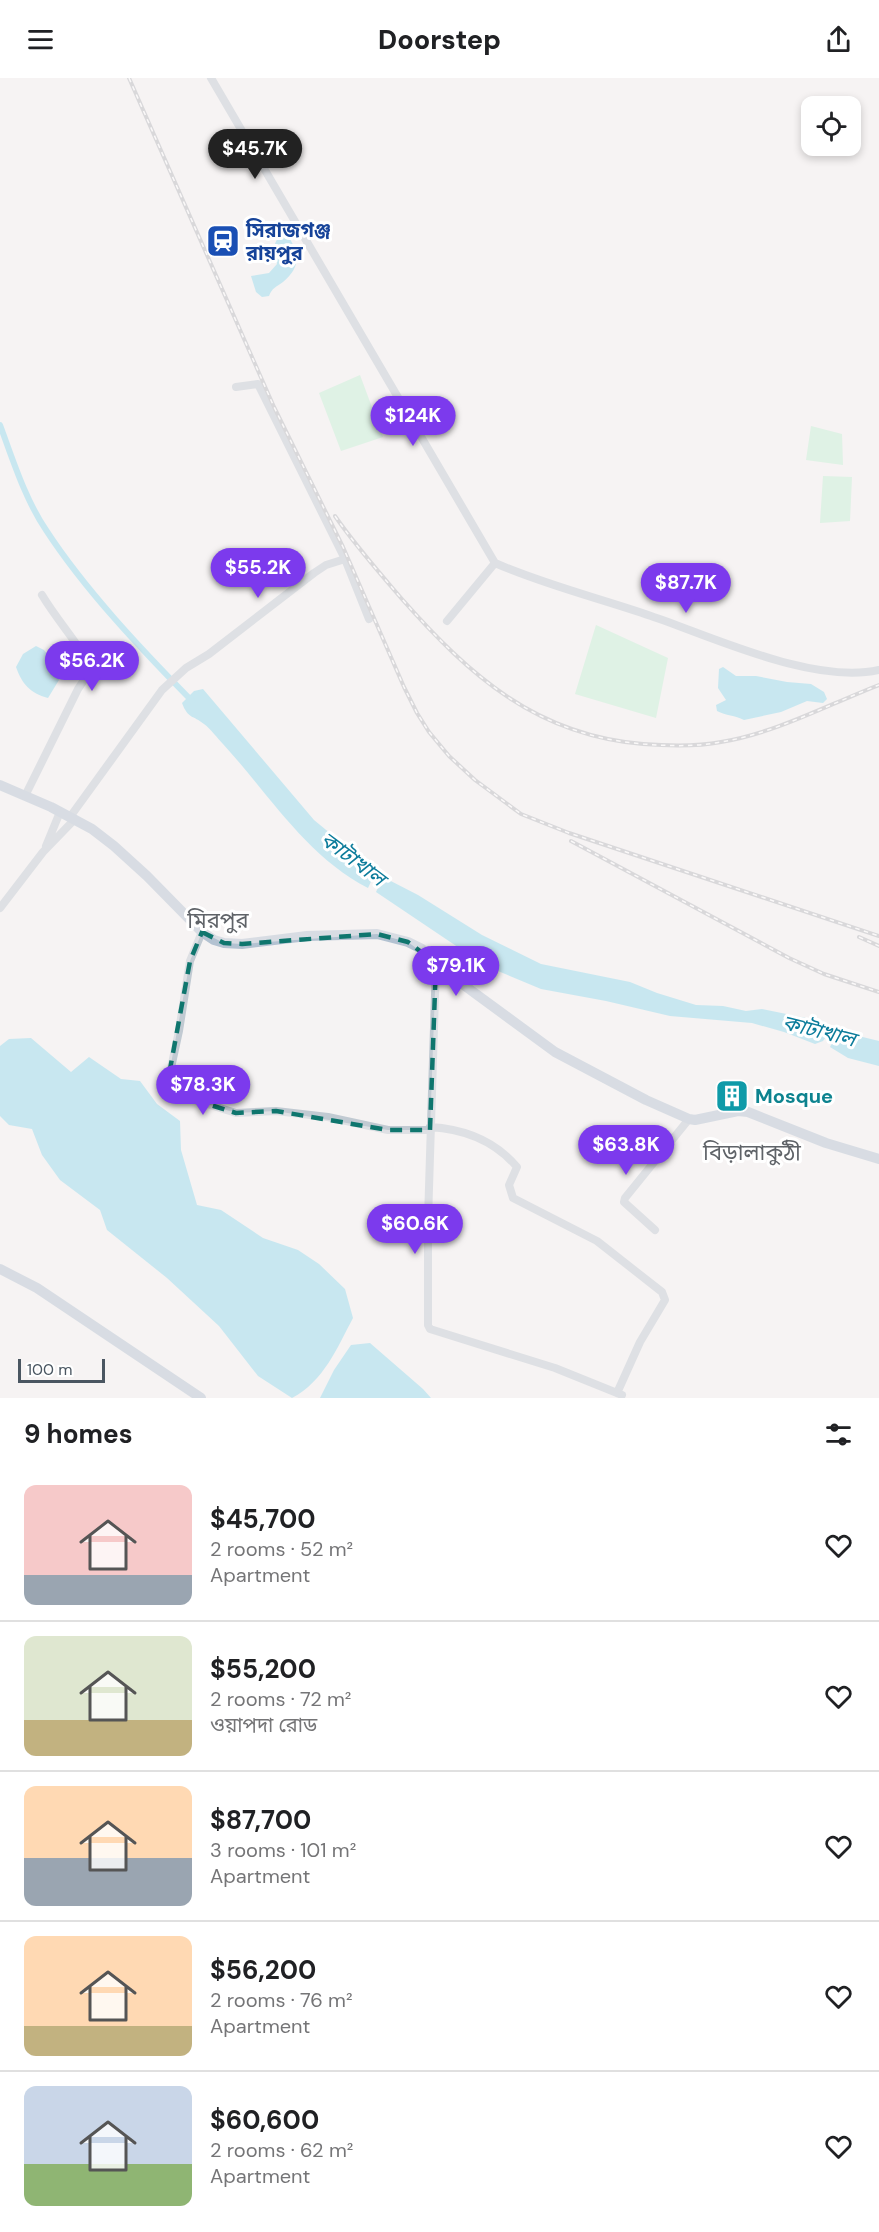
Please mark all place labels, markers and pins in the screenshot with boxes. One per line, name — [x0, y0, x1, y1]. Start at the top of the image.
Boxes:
pin: $45.7K — [206, 129, 304, 180]
place label: সিরাজগঞ্জ রায়পুর — [245, 217, 331, 266]
station icon: সিরাজগঞ্জ রায়পুর — [205, 223, 241, 259]
pin: $124K — [371, 396, 455, 447]
pin: $55.2K — [209, 548, 307, 599]
pin: $87.7K — [637, 563, 735, 614]
pin: $56.2K — [43, 641, 141, 692]
pin: $79.1K — [407, 946, 505, 997]
pin: $78.3K — [154, 1065, 252, 1116]
building icon: Mosque — [714, 1078, 750, 1114]
place label: Mosque — [755, 1083, 833, 1109]
pin: $63.8K — [577, 1125, 675, 1176]
pin: $60.6K — [366, 1204, 464, 1255]

